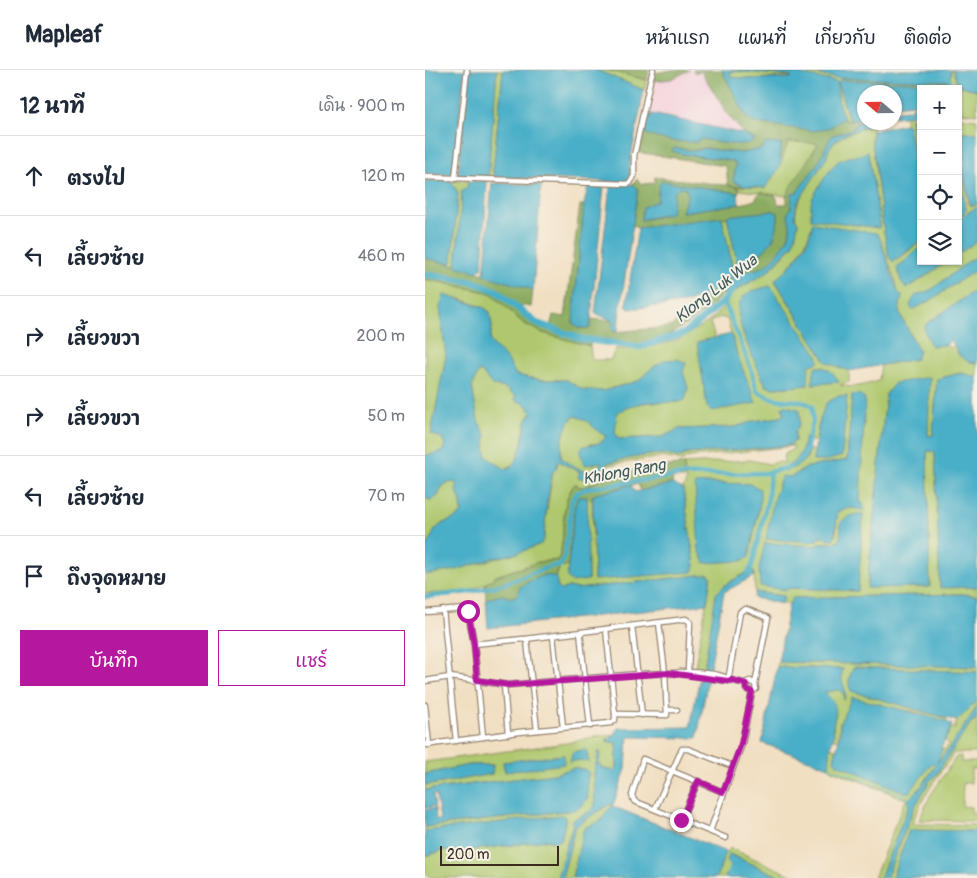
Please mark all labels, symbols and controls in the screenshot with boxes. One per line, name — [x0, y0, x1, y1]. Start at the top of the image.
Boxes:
text: Mapleaf — [25, 20, 103, 49]
text: หน้าแรก — [646, 27, 710, 50]
text: แผนที่ — [738, 27, 786, 50]
text: เกี่ยวกับ — [814, 27, 876, 50]
text: ติดต่อ — [904, 27, 952, 50]
north arrow — [857, 85, 902, 130]
map controls — [917, 85, 962, 265]
button: + — [917, 85, 962, 130]
text: 12 นาที — [20, 93, 85, 120]
text: เดิน · 900 m — [318, 96, 405, 116]
button: − — [917, 130, 962, 175]
icon: ahead — [20, 162, 48, 190]
text: 120 m — [361, 166, 405, 186]
text: ตรงไป — [67, 167, 125, 191]
button: locate — [917, 175, 962, 220]
button: layers — [917, 220, 962, 265]
icon: left — [20, 242, 48, 270]
text: 460 m — [358, 246, 405, 266]
text: เลี้ยวซ้าย — [67, 247, 144, 271]
water label: Klong Luk Wua — [671, 250, 762, 327]
icon: right — [20, 322, 48, 350]
text: 200 m — [357, 326, 405, 346]
text: เลี้ยวขวา — [67, 327, 140, 351]
icon: right — [20, 402, 48, 430]
text: 50 m — [368, 406, 405, 426]
text: เลี้ยวขวา — [67, 407, 140, 431]
water label: Khlong Rang — [581, 455, 669, 489]
icon: left — [20, 482, 48, 510]
text: 70 m — [368, 486, 405, 506]
text: เลี้ยวซ้าย — [67, 487, 144, 511]
icon: arrive — [20, 562, 48, 590]
text: ถึงจุดหมาย — [67, 567, 166, 591]
route start — [457, 600, 480, 623]
button: บันทึก — [20, 630, 208, 686]
button: แชร์ — [218, 630, 405, 686]
route end — [670, 809, 693, 832]
scale bar — [440, 843, 559, 866]
text: 200 m — [447, 846, 489, 863]

